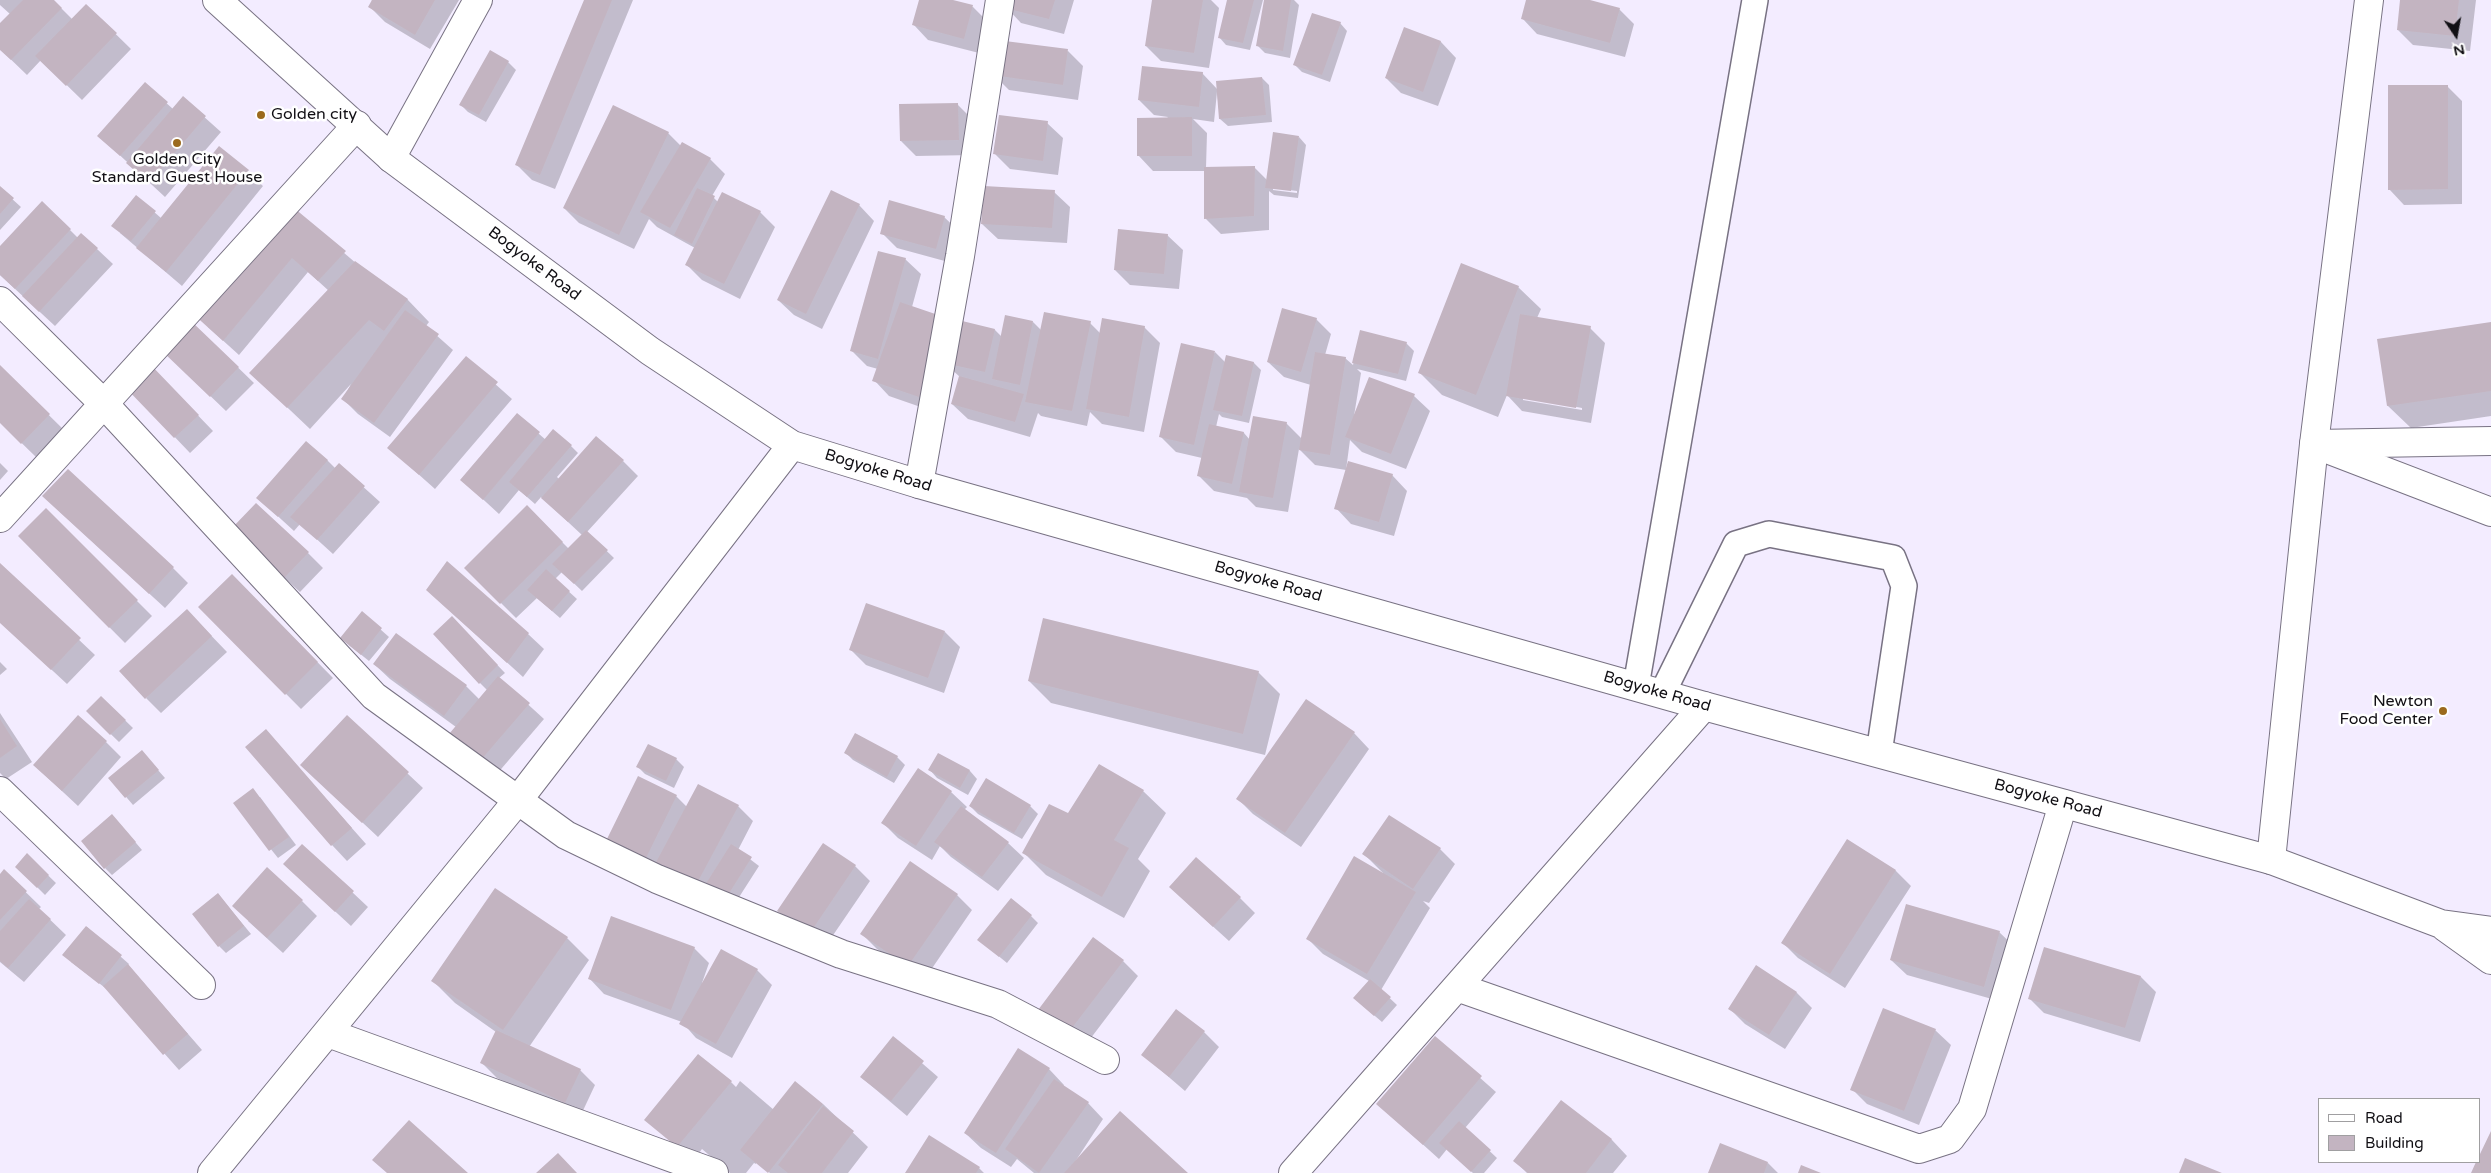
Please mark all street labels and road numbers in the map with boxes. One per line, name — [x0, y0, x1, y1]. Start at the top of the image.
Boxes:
street label: Bogyoke Road — [484, 223, 584, 305]
street label: Bogyoke Road — [822, 446, 934, 496]
street label: Bogyoke Road — [1212, 557, 1324, 607]
street label: Bogyoke Road — [1601, 667, 1713, 717]
street label: Bogyoke Road — [1992, 775, 2104, 823]

